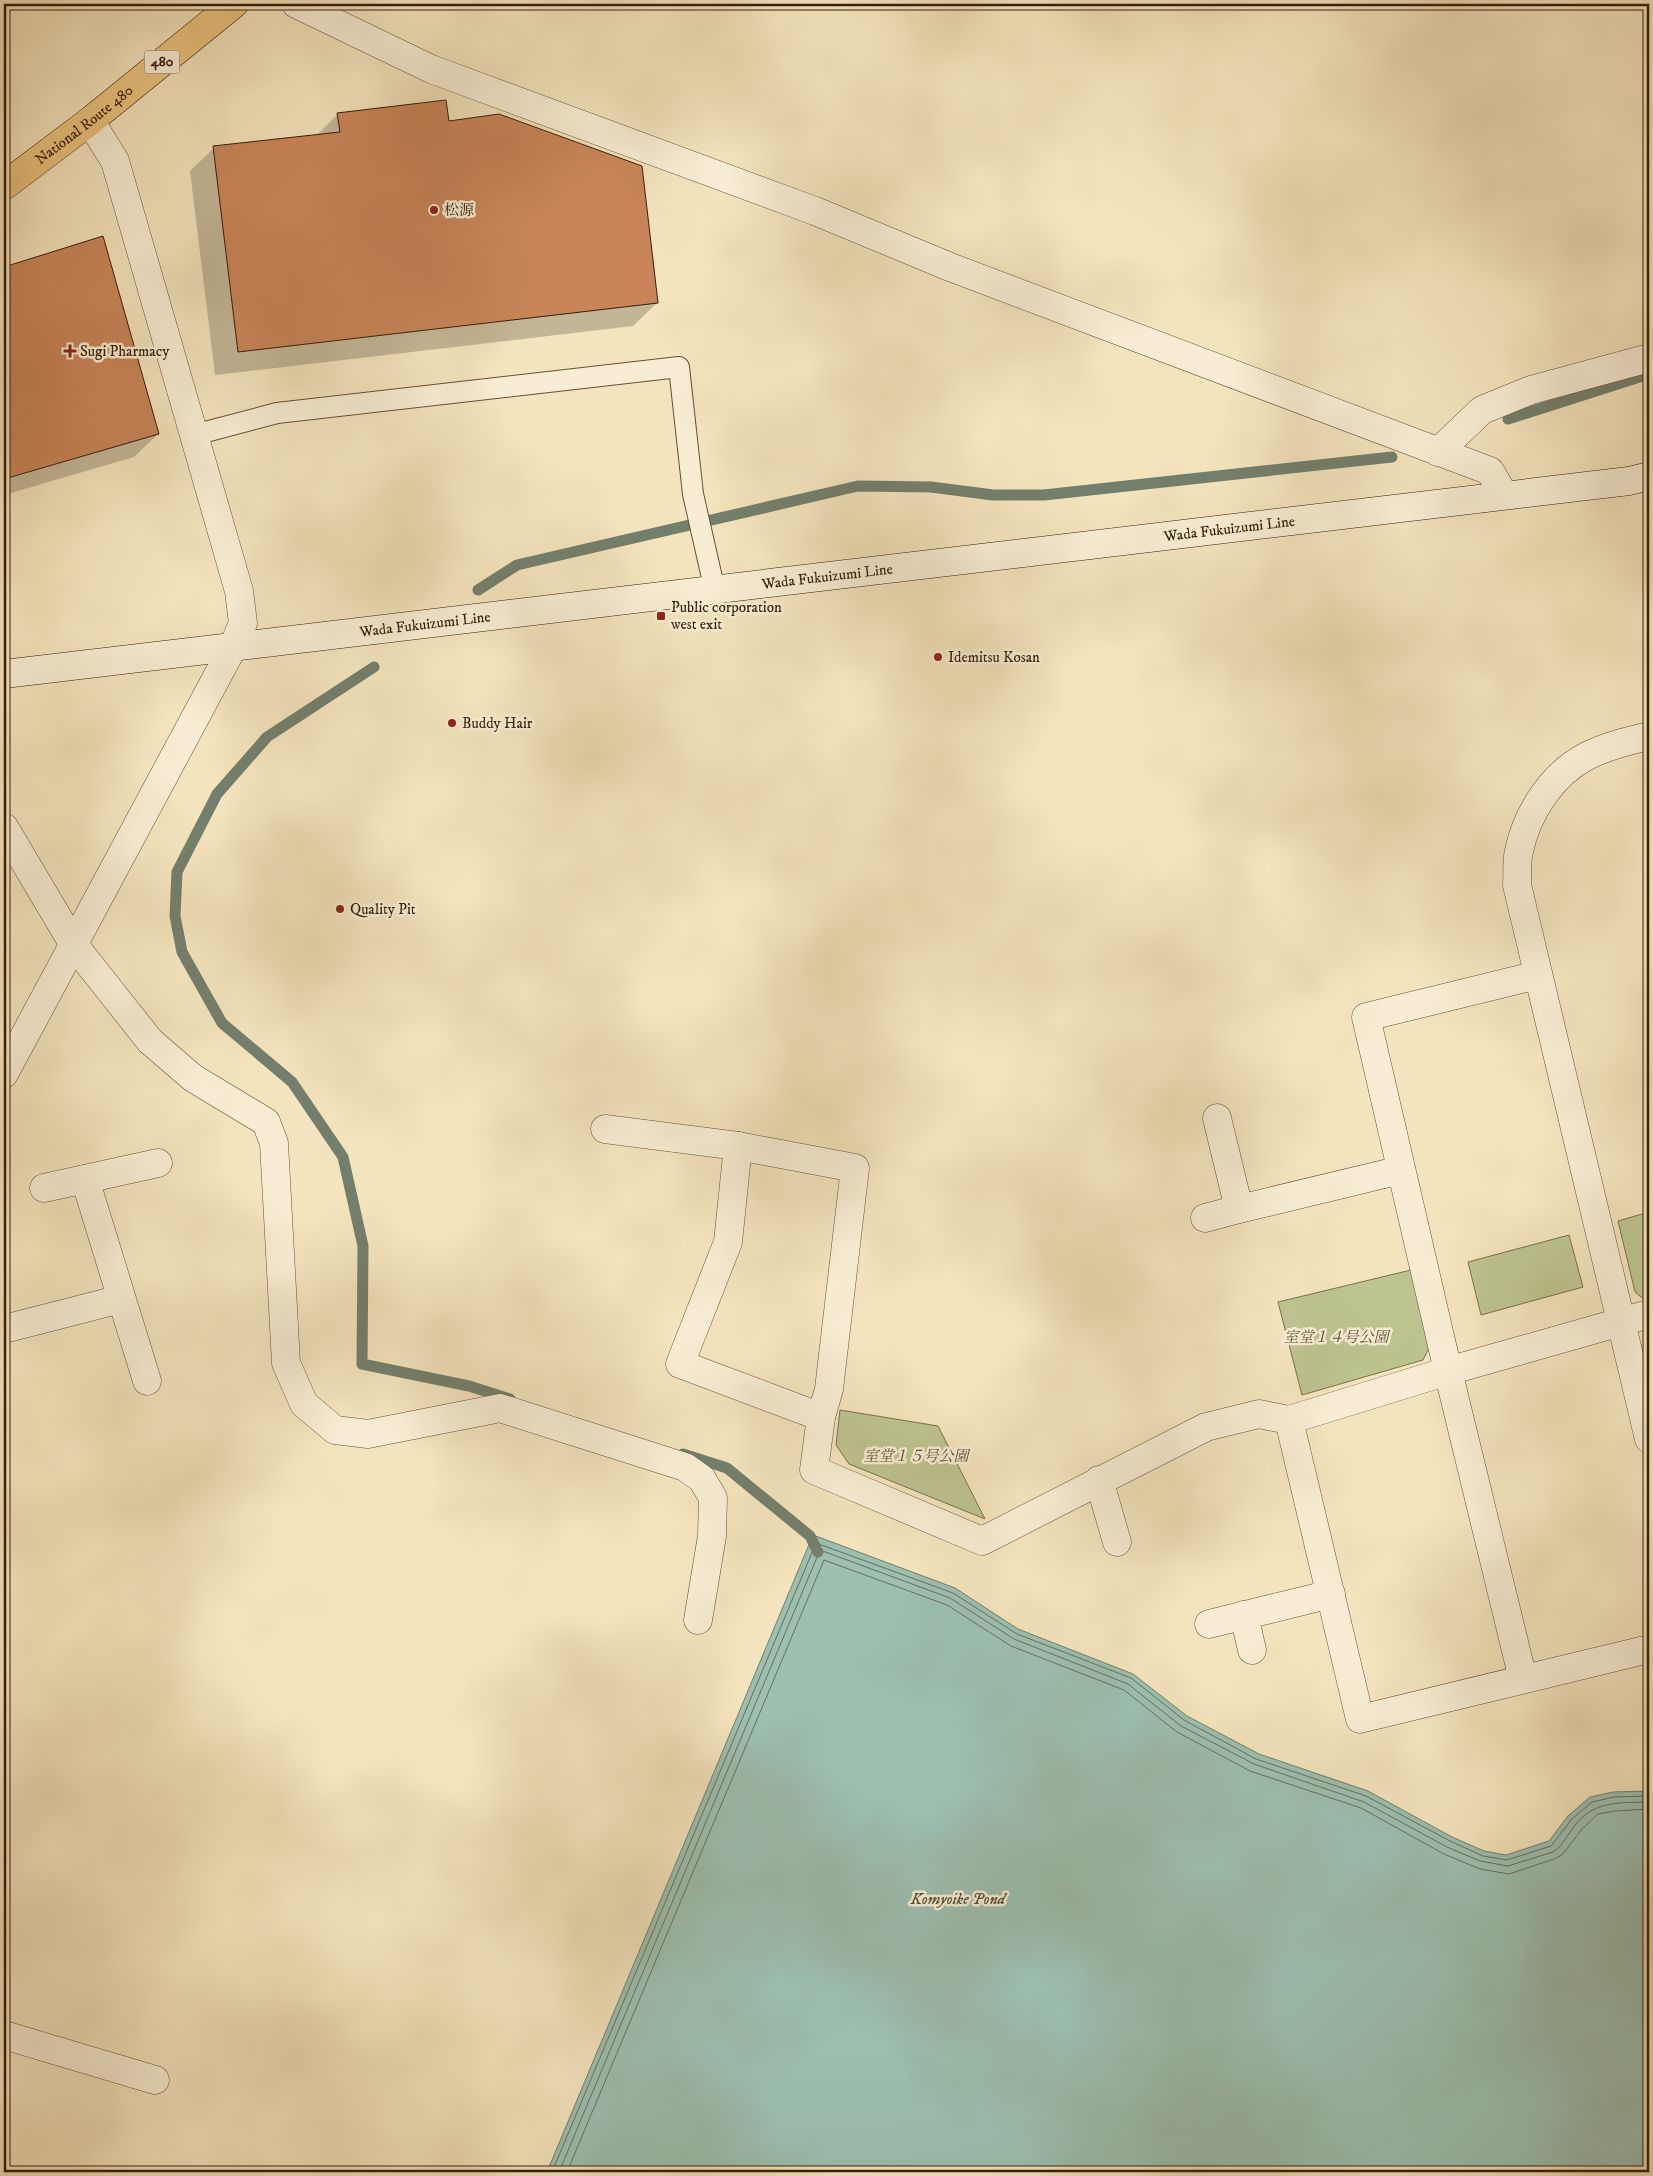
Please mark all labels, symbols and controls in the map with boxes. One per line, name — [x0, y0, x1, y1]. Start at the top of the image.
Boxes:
road number: 480 — [144, 51, 180, 74]
street label: National Route 480 — [31, 80, 137, 169]
place label: 松源 — [444, 201, 474, 220]
marker: 松源 — [428, 204, 440, 216]
place label: Sugi Pharmacy — [80, 342, 170, 361]
marker: Sugi Pharmacy — [64, 345, 76, 357]
street label: Wada Fukuizumi Line — [1162, 511, 1296, 546]
street label: Wada Fukuizumi Line — [760, 559, 894, 594]
place label: Public corporation west exit — [670, 598, 782, 634]
street label: Wada Fukuizumi Line — [358, 607, 492, 641]
marker: Public corporation west exit — [655, 610, 667, 622]
place label: Idemitsu Kosan — [948, 648, 1040, 667]
marker: Idemitsu Kosan — [932, 651, 944, 663]
place label: Buddy Hair — [462, 714, 533, 733]
marker: Buddy Hair — [446, 717, 458, 729]
place label: Quality Pit — [350, 900, 416, 919]
marker: Quality Pit — [334, 903, 346, 915]
park label: 室堂１４号公園 — [1283, 1328, 1391, 1347]
park label: 室堂１５号公園 — [863, 1447, 971, 1466]
water label: Komyoike Pond — [910, 1889, 1008, 1909]

